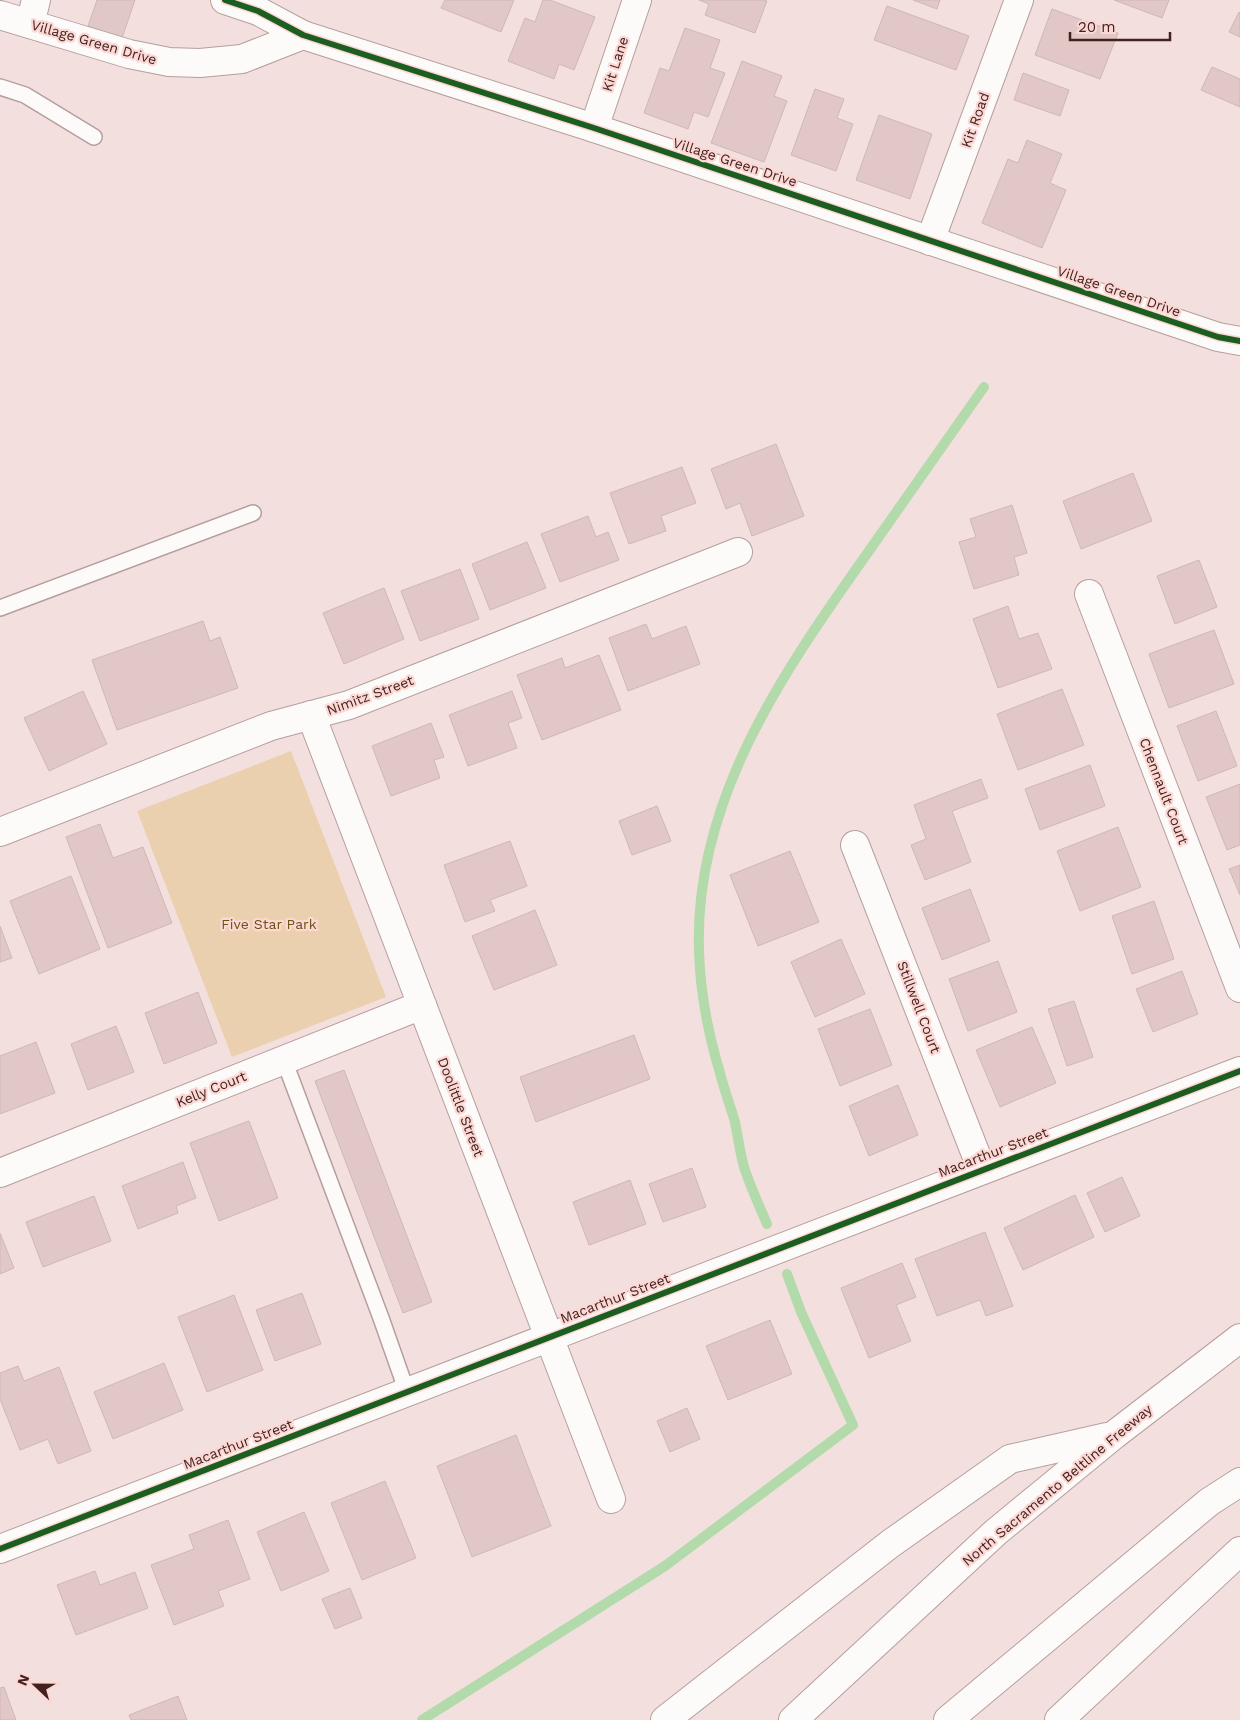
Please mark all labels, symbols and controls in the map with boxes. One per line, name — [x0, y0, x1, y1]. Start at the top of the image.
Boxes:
scale bar — [1070, 10, 1170, 42]
street label: Village Green Drive — [29, 16, 159, 68]
text: 20 m — [1078, 18, 1116, 36]
street label: Kit Lane — [599, 35, 631, 93]
street label: Kit Road — [958, 90, 992, 150]
street label: Village Green Drive — [671, 134, 799, 190]
street label: Village Green Drive — [1055, 262, 1183, 320]
street label: Nimitz Street — [324, 672, 416, 718]
street label: Chennault Court — [1136, 736, 1192, 847]
park label: Five Star Park — [221, 916, 317, 932]
street label: Stillwell Court — [894, 959, 944, 1055]
street label: Doolittle Street — [435, 1055, 487, 1159]
street label: Kelly Court — [174, 1068, 249, 1110]
street label: Macarthur Street — [936, 1124, 1050, 1180]
street label: Macarthur Street — [558, 1270, 672, 1326]
street label: North Sacramento Beltline Freeway — [959, 1400, 1156, 1569]
street label: Macarthur Street — [181, 1416, 295, 1472]
north arrow — [10, 1660, 60, 1710]
text: N — [14, 1672, 32, 1688]

